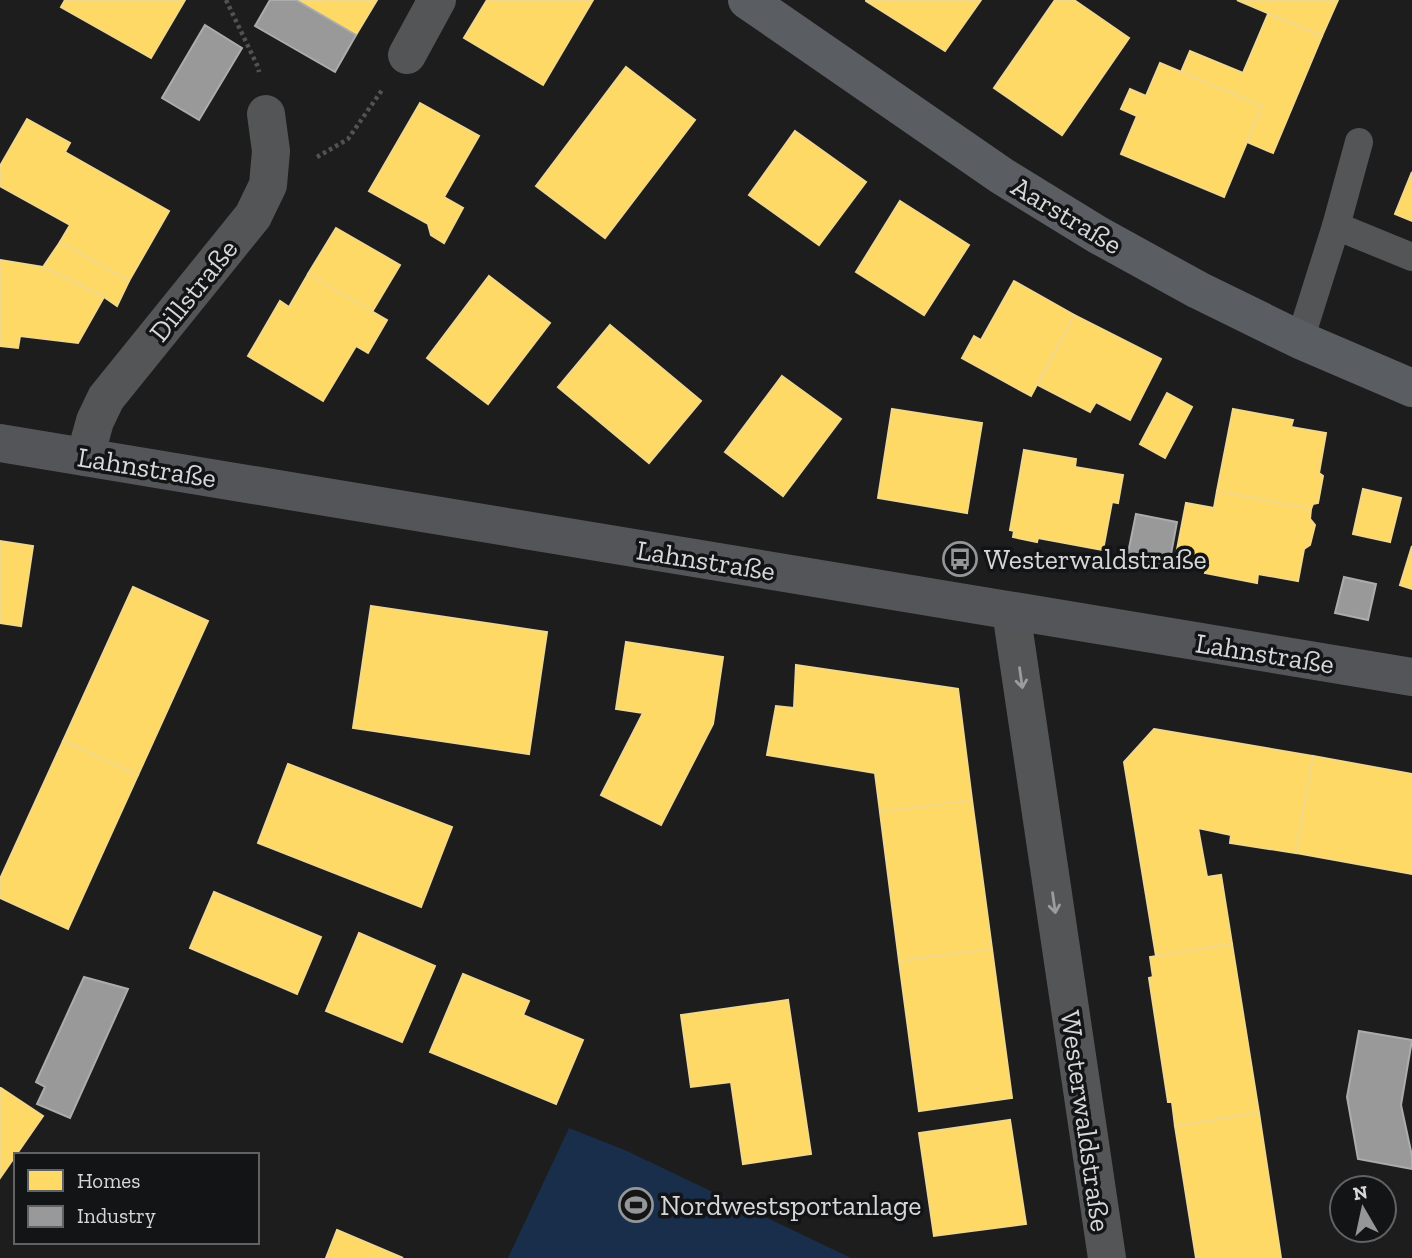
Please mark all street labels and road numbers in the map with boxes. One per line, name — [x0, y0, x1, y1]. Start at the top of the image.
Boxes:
street label: Aarstraße — [1006, 170, 1128, 261]
street label: Dillstraße — [142, 233, 245, 348]
street label: Lahnstraße — [75, 440, 219, 495]
street label: Lahnstraße — [634, 533, 778, 588]
street label: Lahnstraße — [1193, 626, 1337, 681]
street label: Westerwaldstraße — [1054, 1008, 1117, 1234]

